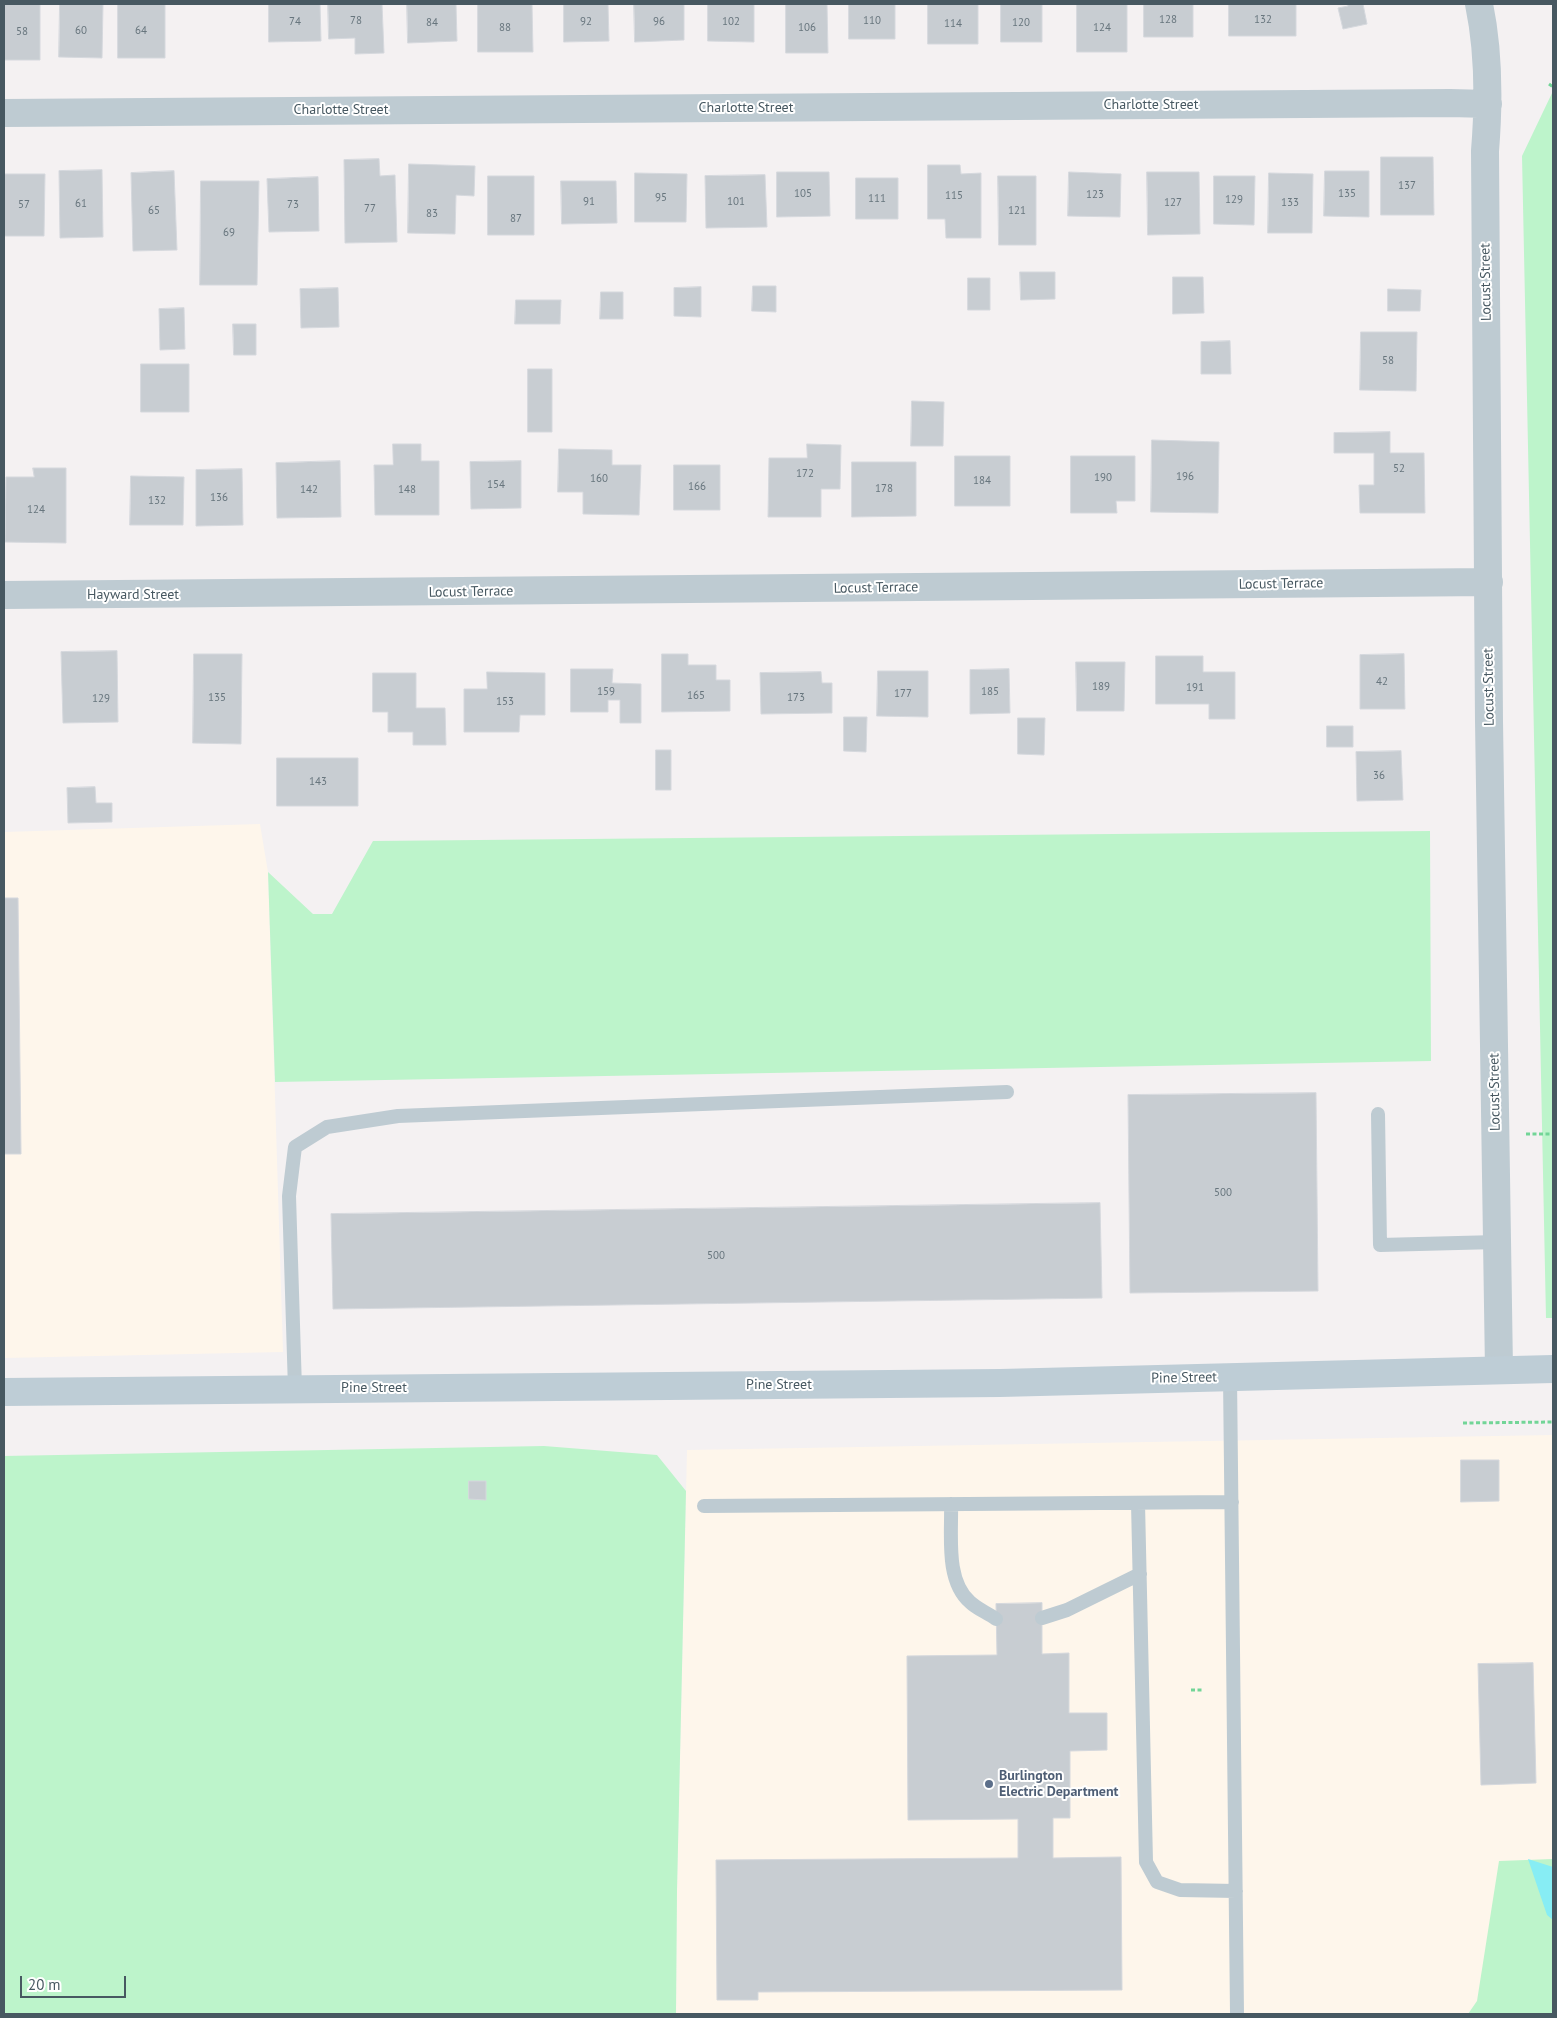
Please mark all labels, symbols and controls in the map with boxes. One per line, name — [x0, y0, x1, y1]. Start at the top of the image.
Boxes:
house number: 128 — [1159, 13, 1177, 27]
house number: 132 — [1254, 13, 1272, 27]
house number: 78 — [350, 14, 362, 28]
house number: 110 — [863, 14, 881, 28]
house number: 74 — [289, 15, 301, 29]
house number: 92 — [580, 15, 592, 29]
house number: 96 — [653, 15, 665, 29]
house number: 102 — [722, 15, 740, 29]
house number: 84 — [426, 16, 438, 30]
house number: 120 — [1012, 16, 1030, 30]
house number: 114 — [944, 17, 962, 31]
house number: 88 — [499, 21, 511, 35]
house number: 106 — [798, 21, 816, 35]
house number: 124 — [1093, 21, 1111, 35]
house number: 60 — [75, 24, 87, 38]
house number: 64 — [135, 24, 147, 38]
house number: 58 — [16, 25, 28, 39]
street label: Charlotte Street — [1104, 97, 1198, 113]
street label: Charlotte Street — [699, 100, 793, 116]
street label: Charlotte Street — [294, 102, 388, 118]
house number: 137 — [1398, 179, 1416, 193]
house number: 105 — [794, 187, 812, 201]
house number: 135 — [1338, 187, 1356, 201]
house number: 123 — [1086, 188, 1104, 202]
house number: 115 — [945, 189, 963, 203]
house number: 95 — [655, 191, 667, 205]
house number: 111 — [868, 192, 886, 206]
house number: 129 — [1225, 193, 1243, 207]
house number: 91 — [583, 195, 595, 209]
house number: 101 — [727, 195, 745, 209]
house number: 127 — [1164, 196, 1182, 210]
house number: 133 — [1281, 196, 1299, 210]
house number: 61 — [75, 197, 87, 211]
house number: 57 — [18, 198, 30, 212]
house number: 73 — [287, 198, 299, 212]
house number: 77 — [364, 202, 376, 216]
house number: 65 — [148, 204, 160, 218]
house number: 121 — [1008, 204, 1026, 218]
house number: 83 — [426, 207, 438, 221]
house number: 87 — [510, 212, 522, 226]
house number: 69 — [223, 226, 235, 240]
street label: Locust Street — [1477, 243, 1495, 321]
house number: 58 — [1382, 354, 1394, 368]
house number: 52 — [1393, 462, 1405, 476]
house number: 172 — [796, 467, 814, 481]
house number: 196 — [1176, 470, 1194, 484]
house number: 190 — [1094, 471, 1112, 485]
house number: 160 — [590, 472, 608, 486]
house number: 184 — [973, 474, 991, 488]
house number: 154 — [487, 478, 505, 492]
house number: 166 — [688, 480, 706, 494]
house number: 178 — [875, 482, 893, 496]
house number: 142 — [300, 483, 318, 497]
house number: 148 — [398, 483, 416, 497]
house number: 136 — [210, 491, 228, 505]
house number: 132 — [148, 494, 166, 508]
house number: 124 — [27, 503, 45, 517]
street label: Locust Terrace — [1238, 575, 1324, 593]
street label: Locust Terrace — [833, 579, 919, 597]
street label: Locust Terrace — [428, 583, 514, 601]
street label: Hayward Street — [87, 587, 179, 603]
street label: Locust Street — [1480, 648, 1498, 726]
house number: 42 — [1376, 675, 1388, 689]
house number: 189 — [1092, 680, 1110, 694]
house number: 191 — [1186, 681, 1204, 695]
house number: 159 — [597, 685, 615, 699]
house number: 185 — [981, 685, 999, 699]
house number: 177 — [894, 687, 912, 701]
house number: 165 — [687, 689, 705, 703]
house number: 135 — [208, 691, 226, 705]
house number: 173 — [787, 691, 805, 705]
house number: 129 — [92, 692, 110, 706]
house number: 153 — [496, 695, 514, 709]
house number: 36 — [1373, 769, 1385, 783]
house number: 143 — [309, 775, 327, 789]
street label: Locust Street — [1486, 1053, 1504, 1131]
house number: 500 — [1214, 1186, 1232, 1200]
house number: 500 — [707, 1249, 725, 1263]
street label: Pine Street — [1151, 1369, 1217, 1387]
street label: Pine Street — [746, 1377, 812, 1393]
street label: Pine Street — [341, 1380, 407, 1396]
place label: Burlington Electric Department — [999, 1768, 1118, 1800]
marker: Burlington Electric Department — [983, 1778, 995, 1790]
scale bar — [22, 1966, 129, 1998]
text: 20 m — [28, 1975, 61, 1994]

